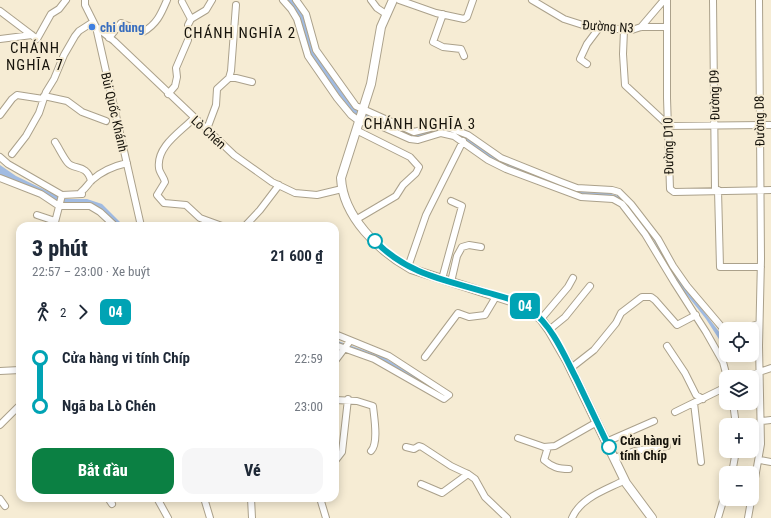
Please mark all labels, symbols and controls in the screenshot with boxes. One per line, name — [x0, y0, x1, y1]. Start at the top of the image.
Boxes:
street label: Đường N3 — [582, 17, 634, 36]
place label: chi dung — [100, 20, 144, 35]
marker: chi dung — [87, 22, 97, 32]
district label: CHÁNH NGHĨA 2 — [184, 24, 296, 42]
district label: CHÁNH NGHĨA 7 — [6, 39, 64, 74]
street label: Đường D9 — [707, 69, 722, 121]
street label: Bùi Quốc Khánh — [98, 71, 131, 153]
street label: Đường D8 — [752, 95, 767, 147]
street label: Lò Chén — [188, 113, 229, 152]
district label: CHÁNH NGHĨA 3 — [364, 115, 476, 133]
street label: Đường D10 — [661, 117, 676, 175]
unlabelled marker — [367, 233, 383, 249]
text: 3 phút — [32, 236, 88, 261]
text: 21 600 ₫ — [271, 247, 323, 265]
text: 22:57 – 23:00 · Xe buýt — [32, 264, 150, 279]
line badge: 04 — [507, 293, 543, 319]
text: 04 — [518, 298, 532, 314]
icon: walk — [32, 301, 54, 323]
icon: forward — [72, 301, 94, 323]
text: 04 — [108, 304, 123, 320]
text: 2 — [60, 305, 66, 320]
map controls — [719, 322, 759, 506]
button: locate — [719, 322, 759, 362]
text: Cửa hàng vi tính Chíp — [62, 349, 190, 367]
text: 22:59 — [294, 351, 323, 366]
button: layers — [719, 370, 759, 410]
text: Ngã ba Lò Chén — [62, 397, 156, 415]
text: 23:00 — [294, 399, 323, 414]
button: + — [719, 418, 759, 458]
place label: Cửa hàng vi tính Chíp — [620, 433, 681, 463]
marker: Cửa hàng vi tính Chíp — [601, 439, 617, 455]
button: Bắt đầu — [32, 448, 174, 494]
button: Vé — [182, 448, 323, 494]
button: − — [719, 466, 759, 506]

